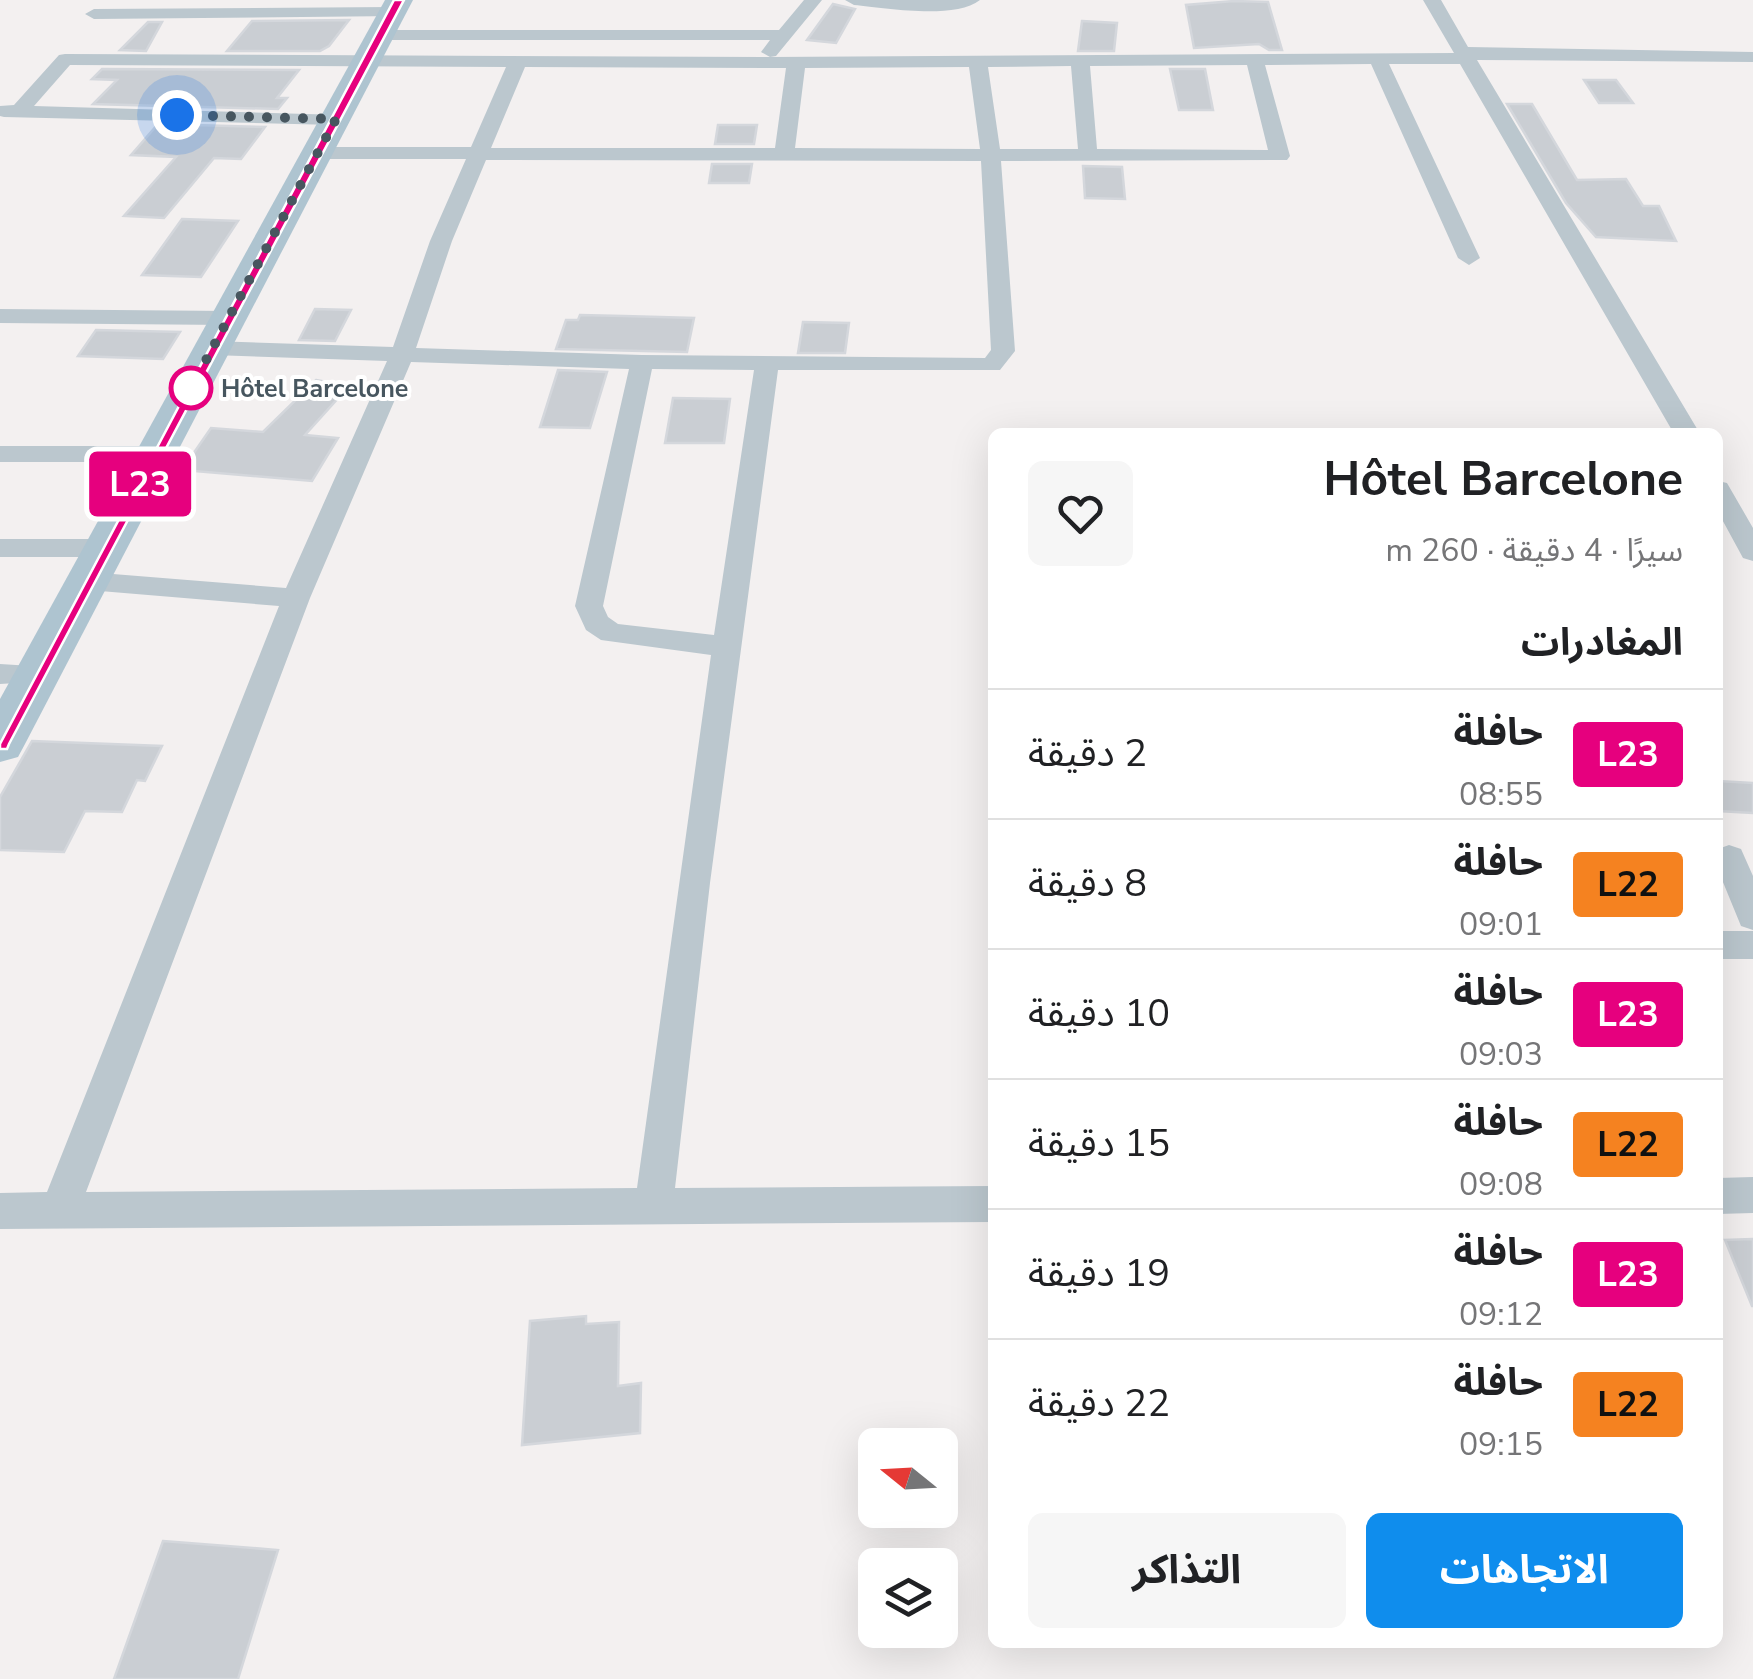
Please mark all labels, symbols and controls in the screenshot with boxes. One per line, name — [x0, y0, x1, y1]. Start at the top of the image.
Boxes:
your location — [152, 90, 202, 140]
marker: Hôtel Barcelone — [170, 367, 212, 409]
place label: Hôtel Barcelone — [221, 372, 408, 406]
text: Hôtel Barcelone — [1323, 446, 1683, 512]
line badge: L23 — [82, 452, 198, 516]
text: L23 — [109, 461, 171, 508]
button: heart — [1028, 461, 1133, 566]
text: سيرًا · 4 دقيقة · 260 m — [1385, 529, 1683, 572]
text: المغادرات — [1521, 617, 1683, 668]
text: حافلة — [1454, 707, 1543, 758]
text: 2 دقيقة — [1028, 728, 1147, 779]
text: L23 — [1597, 731, 1659, 778]
text: 08:55 — [1459, 773, 1543, 816]
text: حافلة — [1454, 837, 1543, 888]
text: 8 دقيقة — [1028, 858, 1147, 909]
text: L22 — [1597, 861, 1659, 908]
text: 09:01 — [1459, 903, 1543, 946]
text: حافلة — [1454, 967, 1543, 1018]
text: 10 دقيقة — [1028, 988, 1170, 1039]
text: L23 — [1597, 991, 1659, 1038]
text: 09:03 — [1459, 1033, 1543, 1076]
text: حافلة — [1454, 1097, 1543, 1148]
text: 15 دقيقة — [1028, 1118, 1170, 1169]
text: L22 — [1597, 1121, 1659, 1168]
text: 09:08 — [1459, 1163, 1543, 1206]
text: حافلة — [1454, 1227, 1543, 1278]
text: 19 دقيقة — [1028, 1248, 1170, 1299]
text: L23 — [1597, 1251, 1659, 1298]
text: 09:12 — [1459, 1293, 1543, 1336]
text: حافلة — [1454, 1357, 1543, 1408]
text: 22 دقيقة — [1028, 1378, 1170, 1429]
text: L22 — [1597, 1381, 1659, 1428]
text: 09:15 — [1459, 1423, 1543, 1466]
north arrow — [858, 1428, 958, 1528]
map controls — [858, 1428, 958, 1648]
button: التذاكر — [1028, 1513, 1346, 1628]
button: الاتجاهات — [1366, 1513, 1683, 1628]
button: layers — [858, 1548, 958, 1648]

